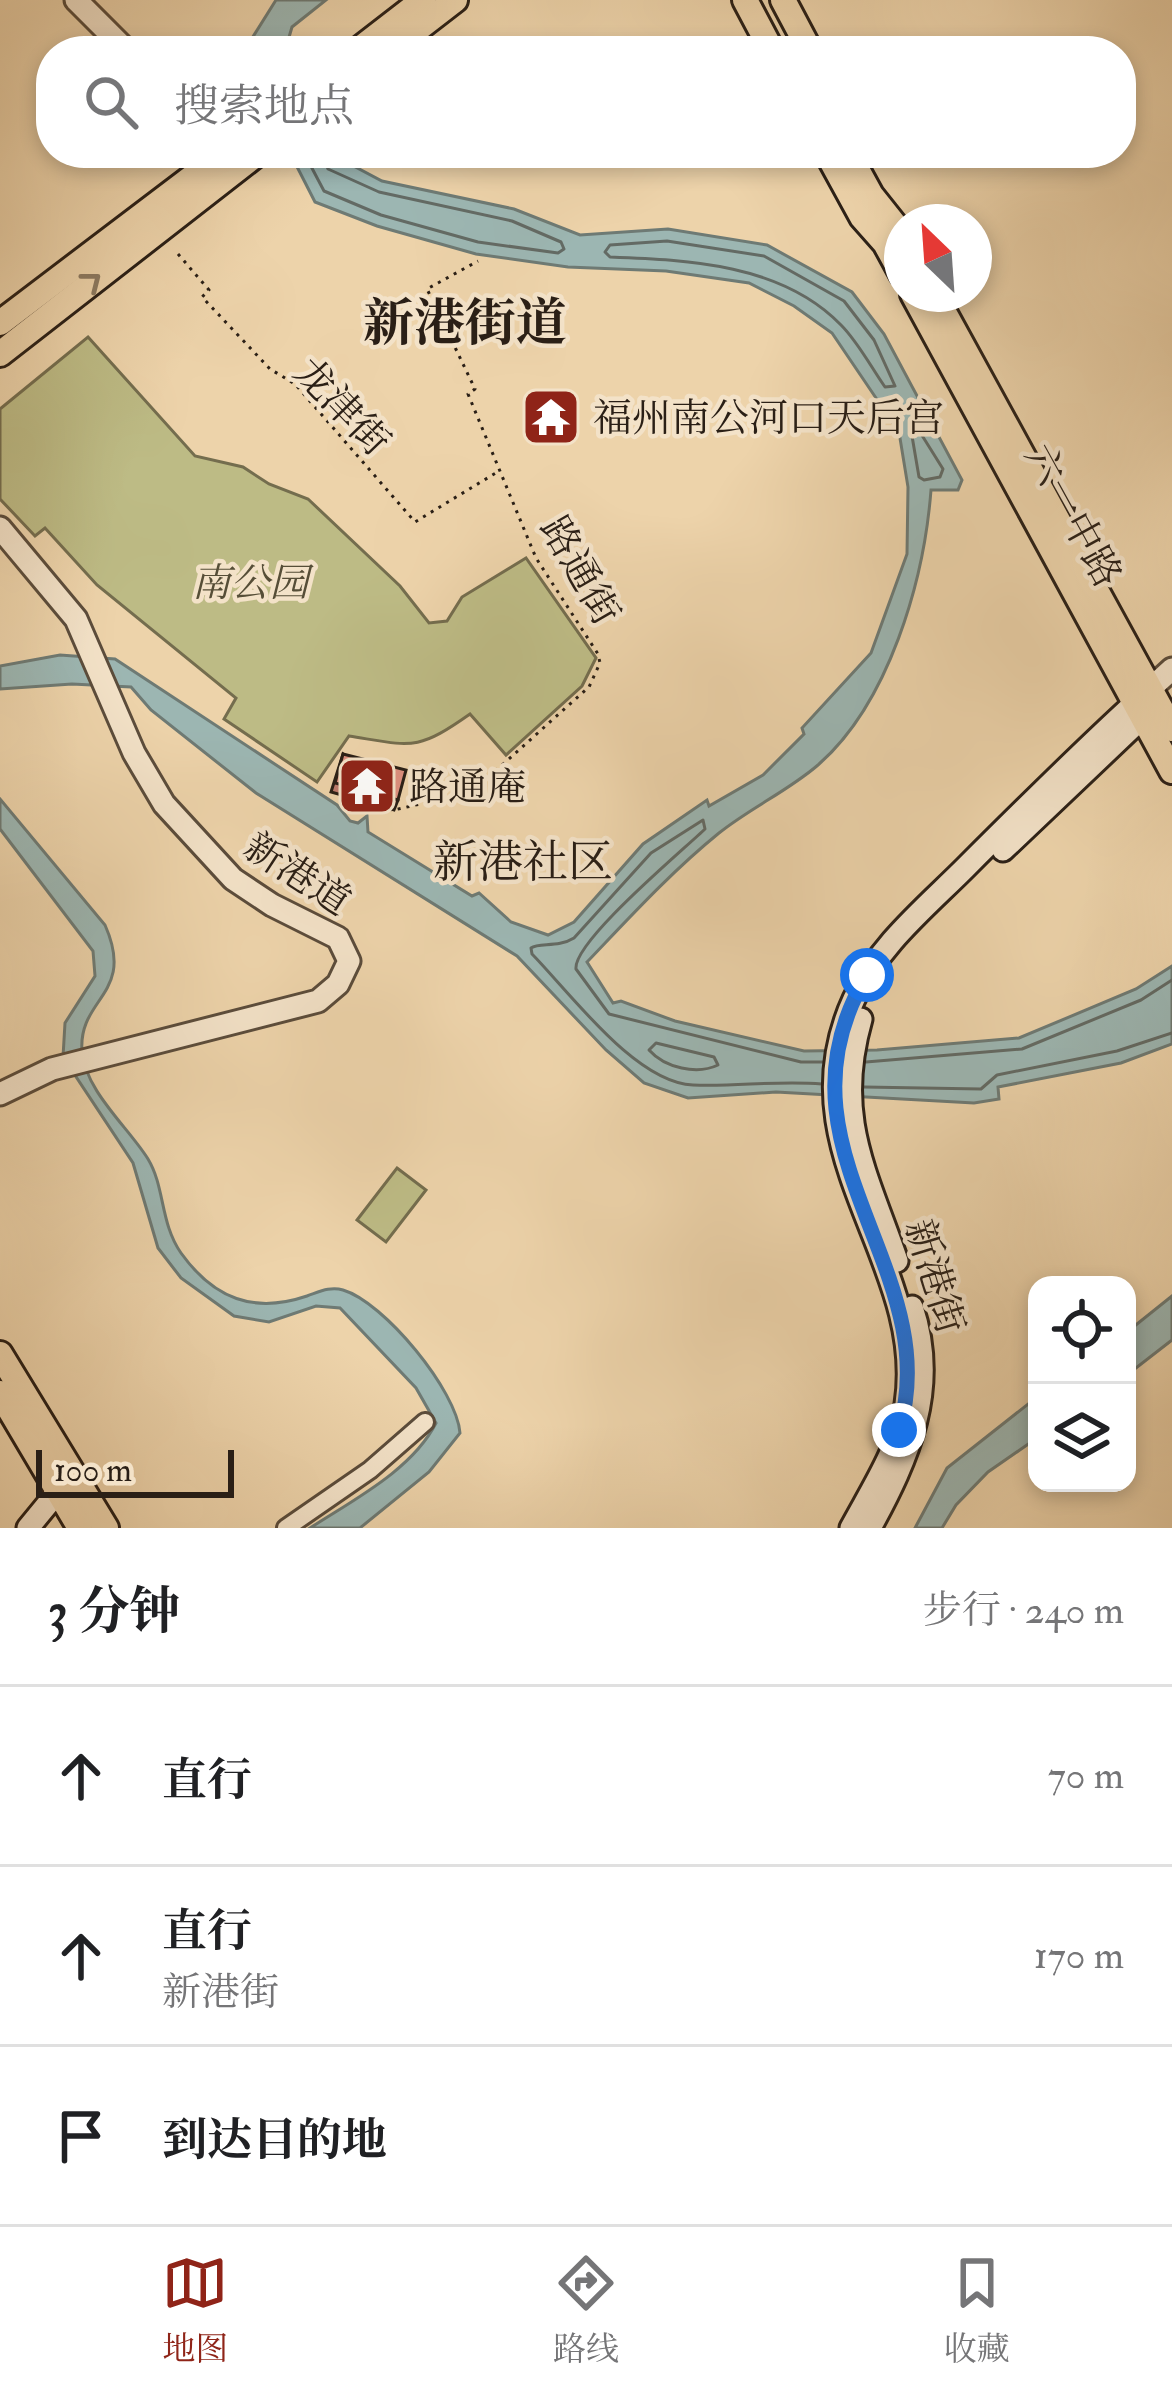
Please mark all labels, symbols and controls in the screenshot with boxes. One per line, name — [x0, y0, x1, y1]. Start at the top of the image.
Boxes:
search box — [36, 36, 1136, 168]
icon: search — [78, 69, 144, 135]
text: 搜索地点 — [174, 79, 354, 135]
north arrow — [884, 204, 992, 312]
one-way arrow — [79, 274, 101, 296]
district label: 新港街道 — [363, 292, 567, 356]
street label: 龙津街 — [284, 348, 400, 466]
temple icon: 福州南公河口天后宫 — [520, 386, 582, 448]
place label: 福州南公河口天后宫 — [593, 394, 944, 443]
street label: 六一中路 — [1013, 436, 1132, 596]
street label: 路通街 — [529, 508, 630, 634]
park label: 南公园 — [191, 559, 314, 608]
temple icon: 路通庵 — [336, 755, 398, 817]
place label: 路通庵 — [409, 763, 526, 812]
street label: 新港道 — [235, 822, 360, 927]
district label: 新港社区 — [433, 835, 613, 891]
route start — [840, 948, 894, 1002]
street label: 新港街 — [894, 1213, 975, 1340]
map controls — [1028, 1276, 1136, 1492]
button: locate — [1028, 1276, 1136, 1384]
button: layers — [1028, 1384, 1136, 1492]
route end — [872, 1403, 926, 1457]
scale bar — [36, 1444, 234, 1497]
text: 100 m — [54, 1450, 132, 1491]
text: 3 分钟 — [48, 1580, 180, 1644]
text: 步行 · 240 m — [923, 1586, 1124, 1635]
icon: ahead — [48, 1743, 114, 1809]
text: 70 m — [1048, 1751, 1124, 1800]
text: 直行 — [162, 1753, 252, 1809]
text: 直行 — [162, 1904, 252, 1960]
icon: ahead — [48, 1923, 114, 1989]
text: 170 m — [1034, 1931, 1124, 1980]
text: 新港街 — [162, 1968, 279, 2017]
icon: arrive — [48, 2103, 114, 2169]
text: 到达目的地 — [162, 2113, 387, 2169]
tab: 地图 — [162, 2250, 228, 2370]
tab: 路线 — [553, 2250, 619, 2370]
tab: 收藏 — [944, 2250, 1010, 2370]

